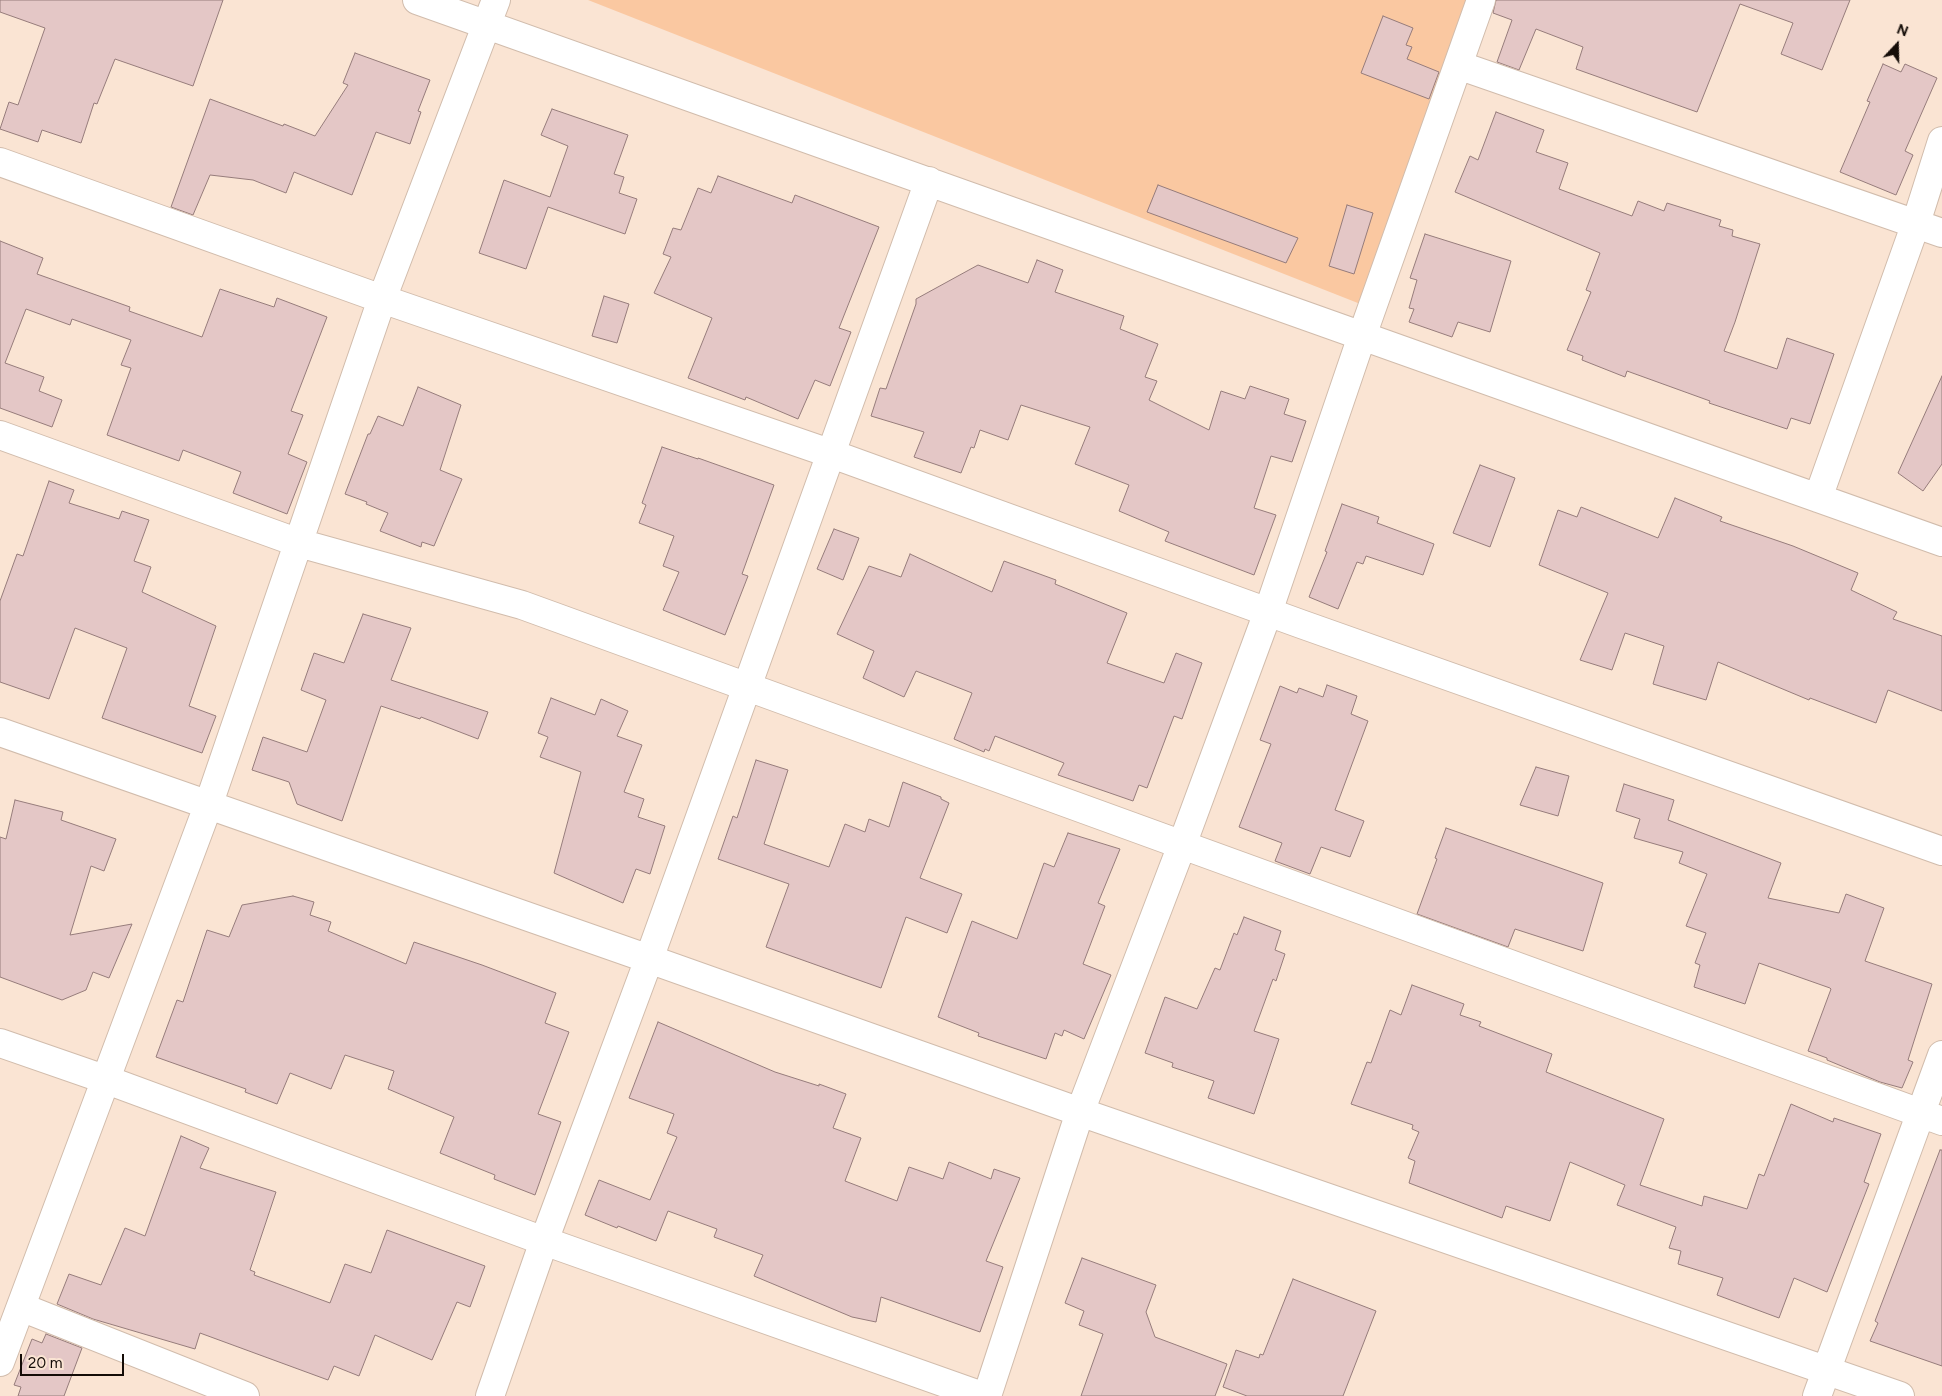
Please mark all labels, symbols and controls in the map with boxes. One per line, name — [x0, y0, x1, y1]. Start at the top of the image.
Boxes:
north arrow — [1872, 20, 1922, 70]
text: N — [1894, 21, 1911, 40]
scale bar — [22, 1344, 126, 1376]
text: 20 m — [28, 1354, 62, 1372]

